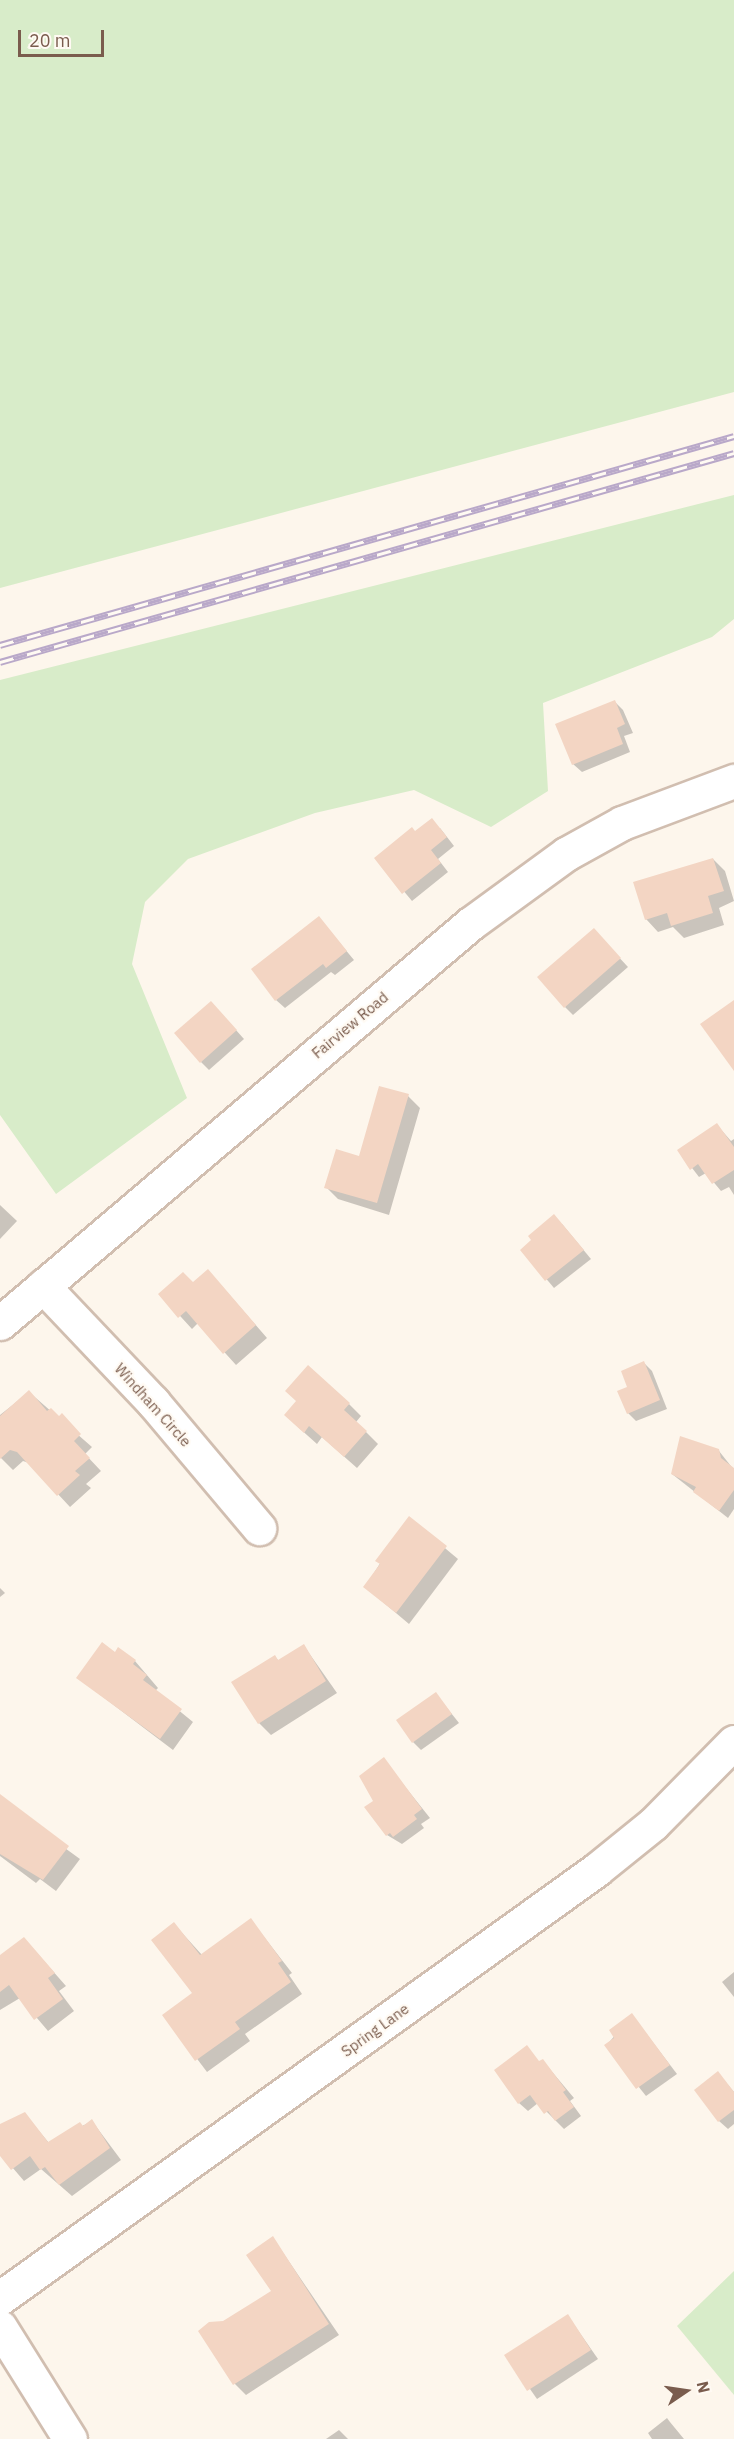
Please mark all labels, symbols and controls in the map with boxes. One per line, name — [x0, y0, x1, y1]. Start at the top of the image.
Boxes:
scale bar — [21, 18, 106, 56]
text: 20 m — [29, 29, 71, 52]
street label: Fairview Road — [308, 988, 392, 1062]
street label: Windham Circle — [111, 1360, 195, 1450]
street label: Spring Lane — [338, 2000, 412, 2060]
north arrow — [656, 2361, 716, 2421]
text: N — [692, 2379, 715, 2395]

